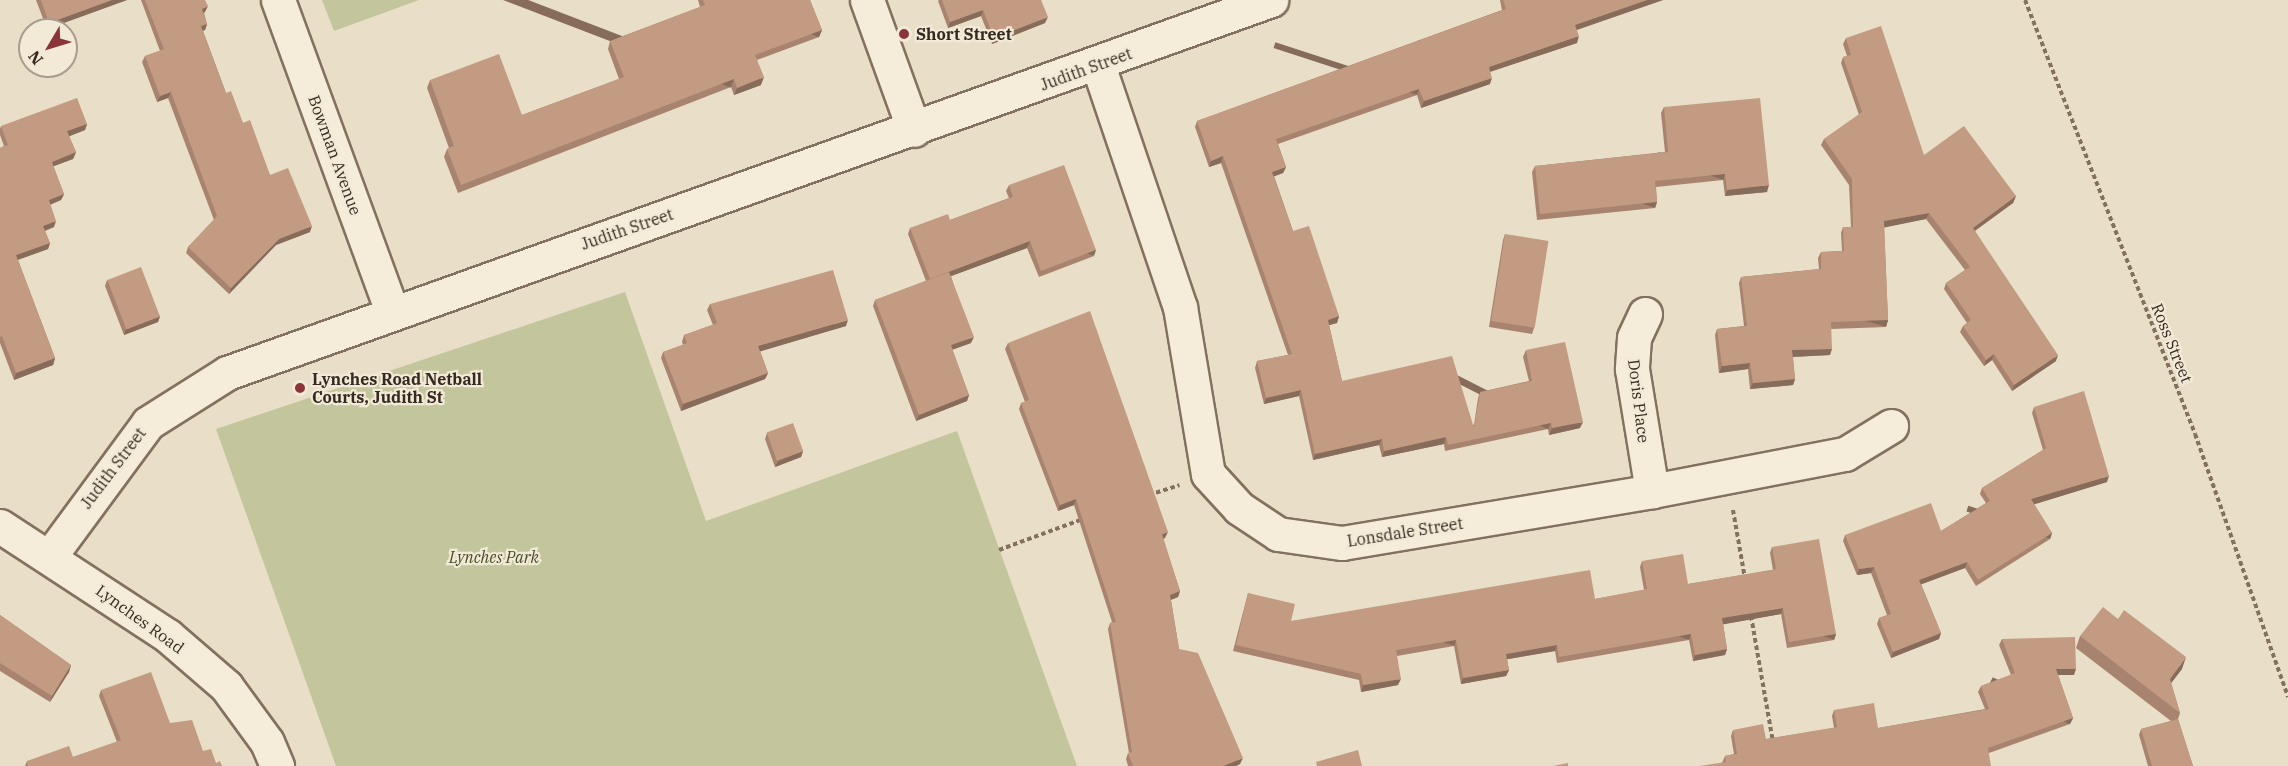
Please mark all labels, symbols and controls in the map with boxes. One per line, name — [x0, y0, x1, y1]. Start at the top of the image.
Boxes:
north arrow — [18, 18, 78, 78]
place label: Short Street — [916, 24, 1012, 44]
marker: Short Street — [897, 27, 911, 41]
street label: Judith Street — [1038, 44, 1134, 94]
text: N — [24, 47, 47, 69]
street label: Bowman Avenue — [304, 92, 366, 218]
street label: Judith Street — [578, 204, 676, 254]
street label: Ross Street — [2147, 301, 2197, 385]
street label: Doris Place — [1624, 358, 1654, 444]
place label: Lynches Road Netball Courts, Judith St — [312, 369, 482, 407]
marker: Lynches Road Netball Courts, Judith St — [293, 381, 307, 395]
street label: Judith Street — [76, 424, 150, 512]
street label: Lonsdale Street — [1346, 513, 1464, 551]
park label: Lynches Park — [449, 547, 539, 567]
street label: Lynches Road — [92, 581, 188, 657]

